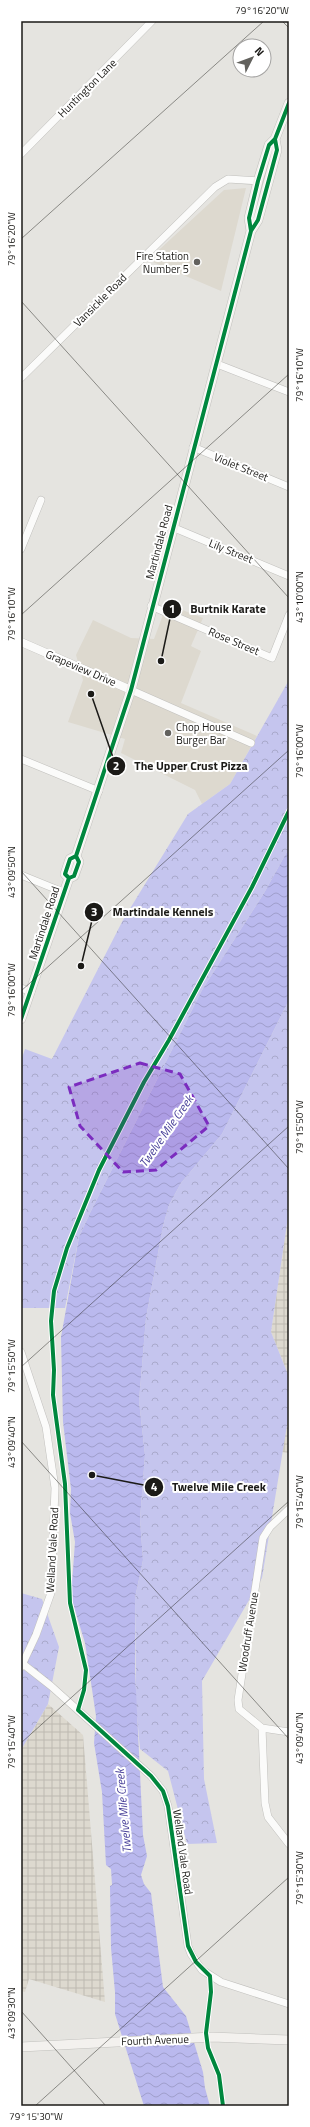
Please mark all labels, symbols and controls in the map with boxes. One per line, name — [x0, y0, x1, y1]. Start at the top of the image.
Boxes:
text: 79°16'20"W — [235, 3, 289, 18]
north arrow — [232, 38, 272, 78]
text: N — [251, 43, 268, 59]
street label: Huntington Lane — [54, 55, 120, 121]
text: 79°16'20"W — [4, 212, 19, 266]
place label: Fire Station Number 5 — [136, 248, 189, 277]
marker: Fire Station Number 5 — [192, 257, 202, 267]
street label: Vansickle Road — [70, 270, 130, 330]
text: 79°16'10"W — [292, 348, 307, 402]
street label: Violet Street — [211, 449, 271, 485]
street label: Martindale Road — [141, 503, 177, 581]
street label: Lily Street — [207, 535, 256, 567]
text: 43°10'00"N — [292, 571, 307, 623]
text: 79°16'10"W — [4, 587, 19, 641]
callout: Burtnik Karate — [162, 597, 273, 621]
text: 1 — [169, 599, 175, 618]
text: Burtnik Karate — [190, 599, 266, 618]
street label: Rose Street — [206, 623, 262, 659]
street label: Grapeview Drive — [43, 646, 119, 690]
place label: Chop House Burger Bar — [176, 719, 232, 748]
text: 79°16'00"W — [292, 724, 307, 778]
marker: Chop House Burger Bar — [163, 728, 173, 738]
callout: The Upper Crust Pizza — [106, 754, 256, 778]
text: 2 — [113, 756, 119, 775]
text: The Upper Crust Pizza — [134, 756, 248, 775]
text: 43°09'50"N — [4, 846, 19, 898]
street label: Martindale Road — [25, 884, 63, 962]
callout: Martindale Kennels — [84, 900, 221, 924]
text: 3 — [91, 902, 97, 921]
text: Martindale Kennels — [112, 902, 214, 921]
text: 79°16'00"W — [4, 963, 19, 1017]
water label: Twelve Mile Creek — [134, 1090, 199, 1171]
text: 79°15'50"W — [292, 1100, 307, 1154]
text: 79°15'50"W — [4, 1339, 19, 1393]
text: 43°09'40"N — [4, 1416, 19, 1468]
callout: Twelve Mile Creek — [144, 1475, 273, 1499]
text: 79°15'40"W — [292, 1475, 307, 1529]
text: 4 — [151, 1477, 158, 1496]
text: Twelve Mile Creek — [172, 1477, 267, 1496]
street label: Welland Vale Road — [42, 1507, 62, 1593]
street label: Woodruff Avenue — [234, 1590, 262, 1673]
text: 43°09'40"N — [292, 1712, 307, 1764]
text: 79°15'40"W — [4, 1715, 19, 1769]
water label: Twelve Mile Creek — [110, 1767, 136, 1854]
street label: Welland Vale Road — [169, 1808, 197, 1896]
text: 79°15'30"W — [292, 1851, 307, 1905]
text: 43°09'30"N — [4, 1987, 19, 2039]
street label: Fourth Avenue — [121, 2031, 190, 2049]
text: 79°15'30"W — [9, 2109, 63, 2124]

